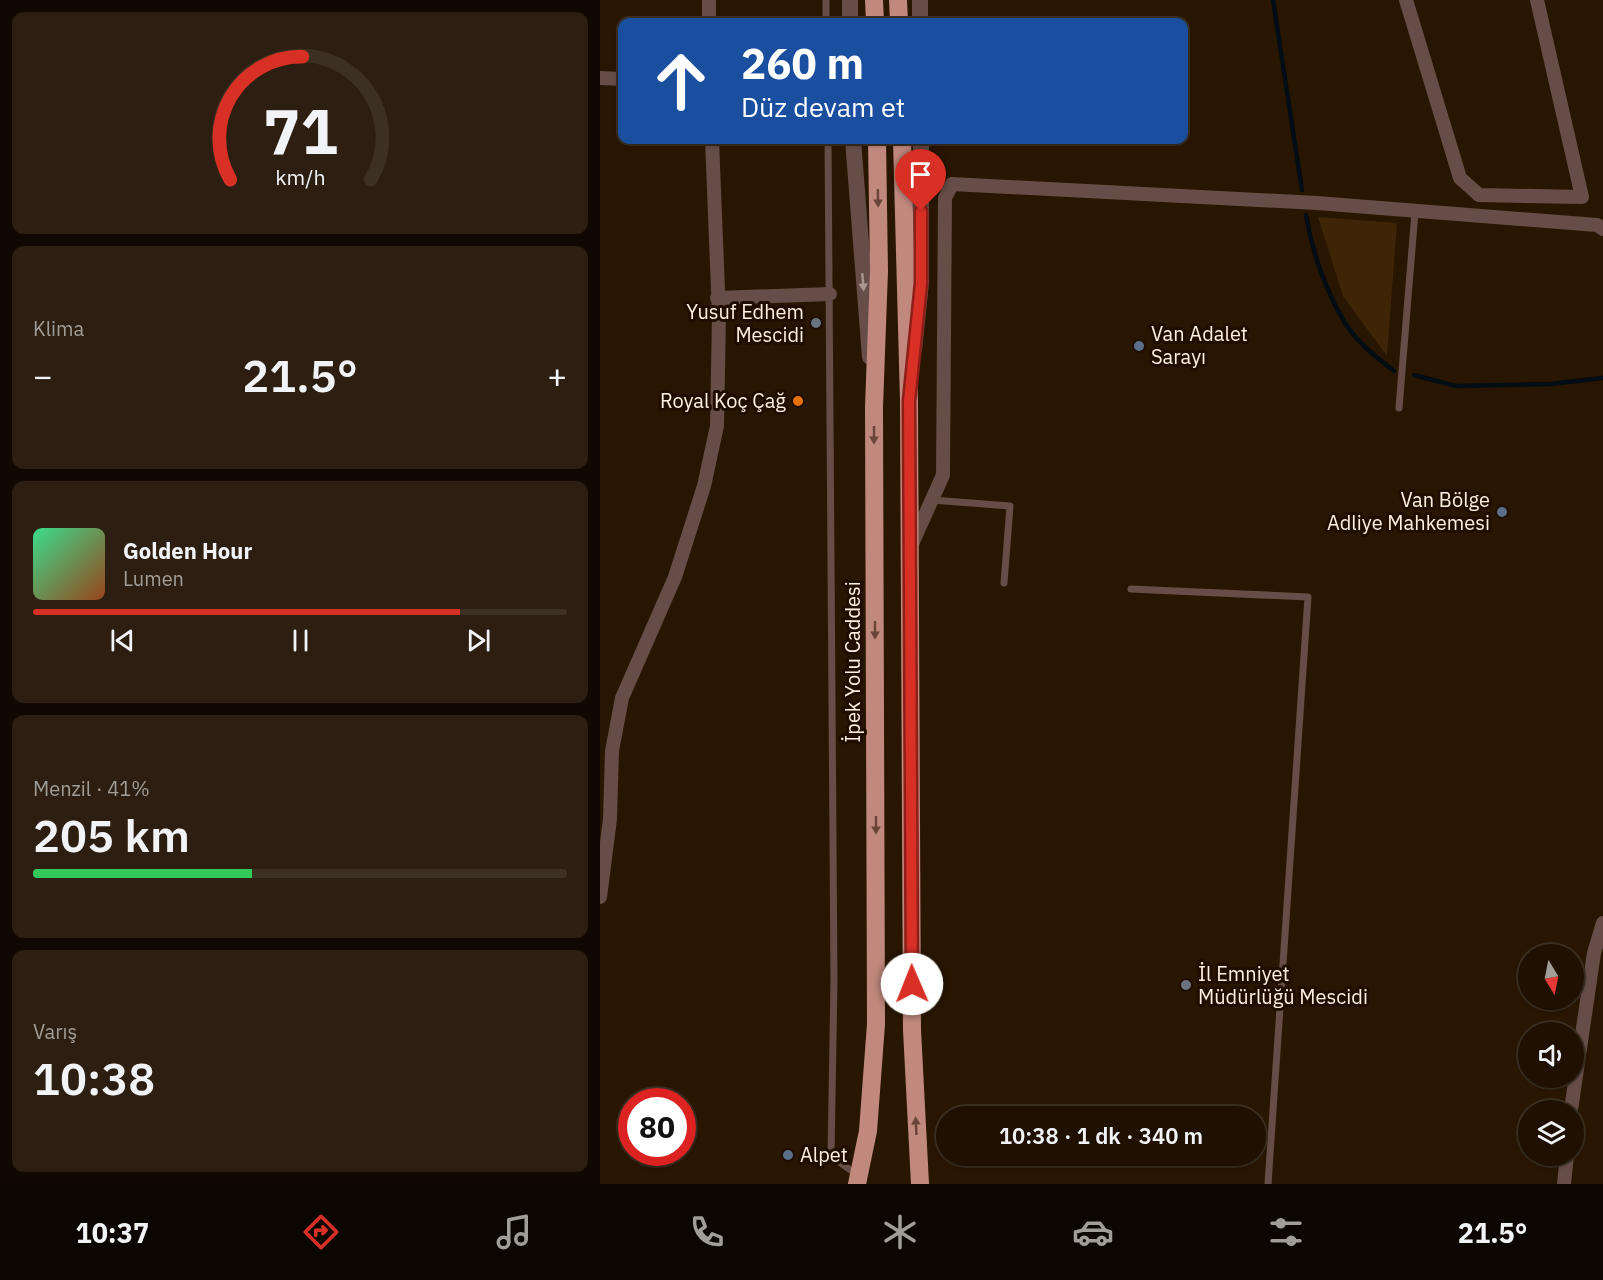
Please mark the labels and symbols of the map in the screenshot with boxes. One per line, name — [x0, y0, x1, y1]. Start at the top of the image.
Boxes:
pin — [895, 149, 946, 211]
one-way arrow — [873, 188, 883, 207]
one-way arrow — [858, 272, 868, 291]
place label: Yusuf Edhem Mescidi — [686, 298, 804, 348]
marker: Yusuf Edhem Mescidi — [809, 316, 823, 330]
place label: Van Adalet Sarayı — [1151, 320, 1248, 370]
marker: Van Adalet Sarayı — [1132, 339, 1146, 353]
place label: Royal Koç Çağ — [660, 387, 786, 414]
marker: Royal Koç Çağ — [791, 394, 805, 408]
one-way arrow — [869, 425, 879, 444]
place label: Van Bölge Adliye Mahkemesi — [1327, 486, 1490, 536]
marker: Van Bölge Adliye Mahkemesi — [1495, 505, 1509, 519]
street label: İpek Yolu Caddesi — [839, 581, 866, 743]
one-way arrow — [870, 620, 880, 639]
one-way arrow — [871, 815, 881, 834]
north arrow — [1518, 944, 1584, 1010]
position arrow — [880, 952, 944, 1016]
place label: İl Emniyet Müdürlüğü Mescidi — [1198, 960, 1368, 1010]
marker: İl Emniyet Müdürlüğü Mescidi — [1179, 978, 1193, 992]
speed limit sign: 80 — [618, 1088, 696, 1166]
one-way arrow — [911, 1116, 920, 1135]
place label: Alpet — [800, 1141, 848, 1168]
marker: Alpet — [781, 1148, 795, 1162]

